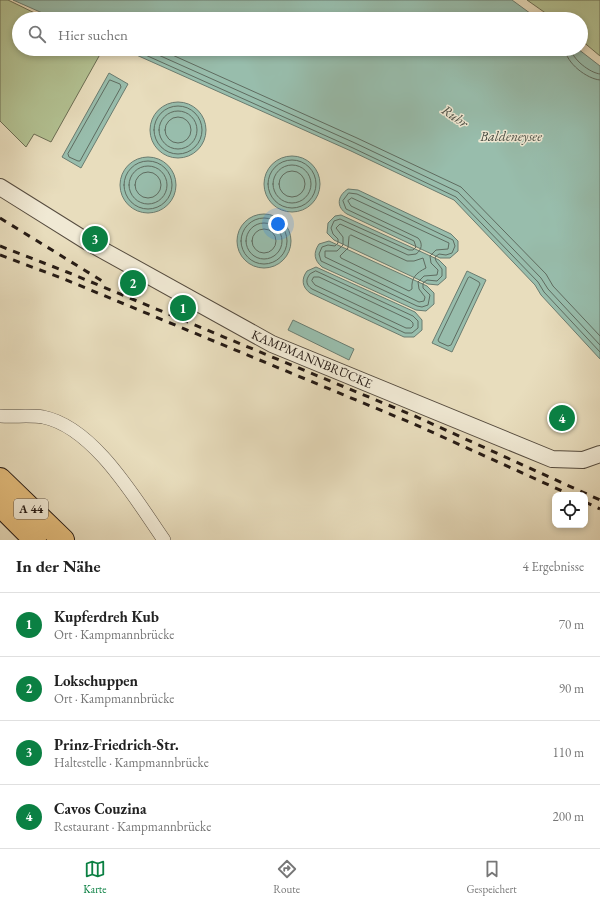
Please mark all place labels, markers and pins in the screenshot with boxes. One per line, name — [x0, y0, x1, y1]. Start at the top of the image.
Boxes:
pin: 3 — [82, 224, 108, 254]
pin: 2 — [120, 268, 146, 298]
pin: 1 — [170, 293, 196, 323]
pin: 4 — [549, 403, 575, 433]

